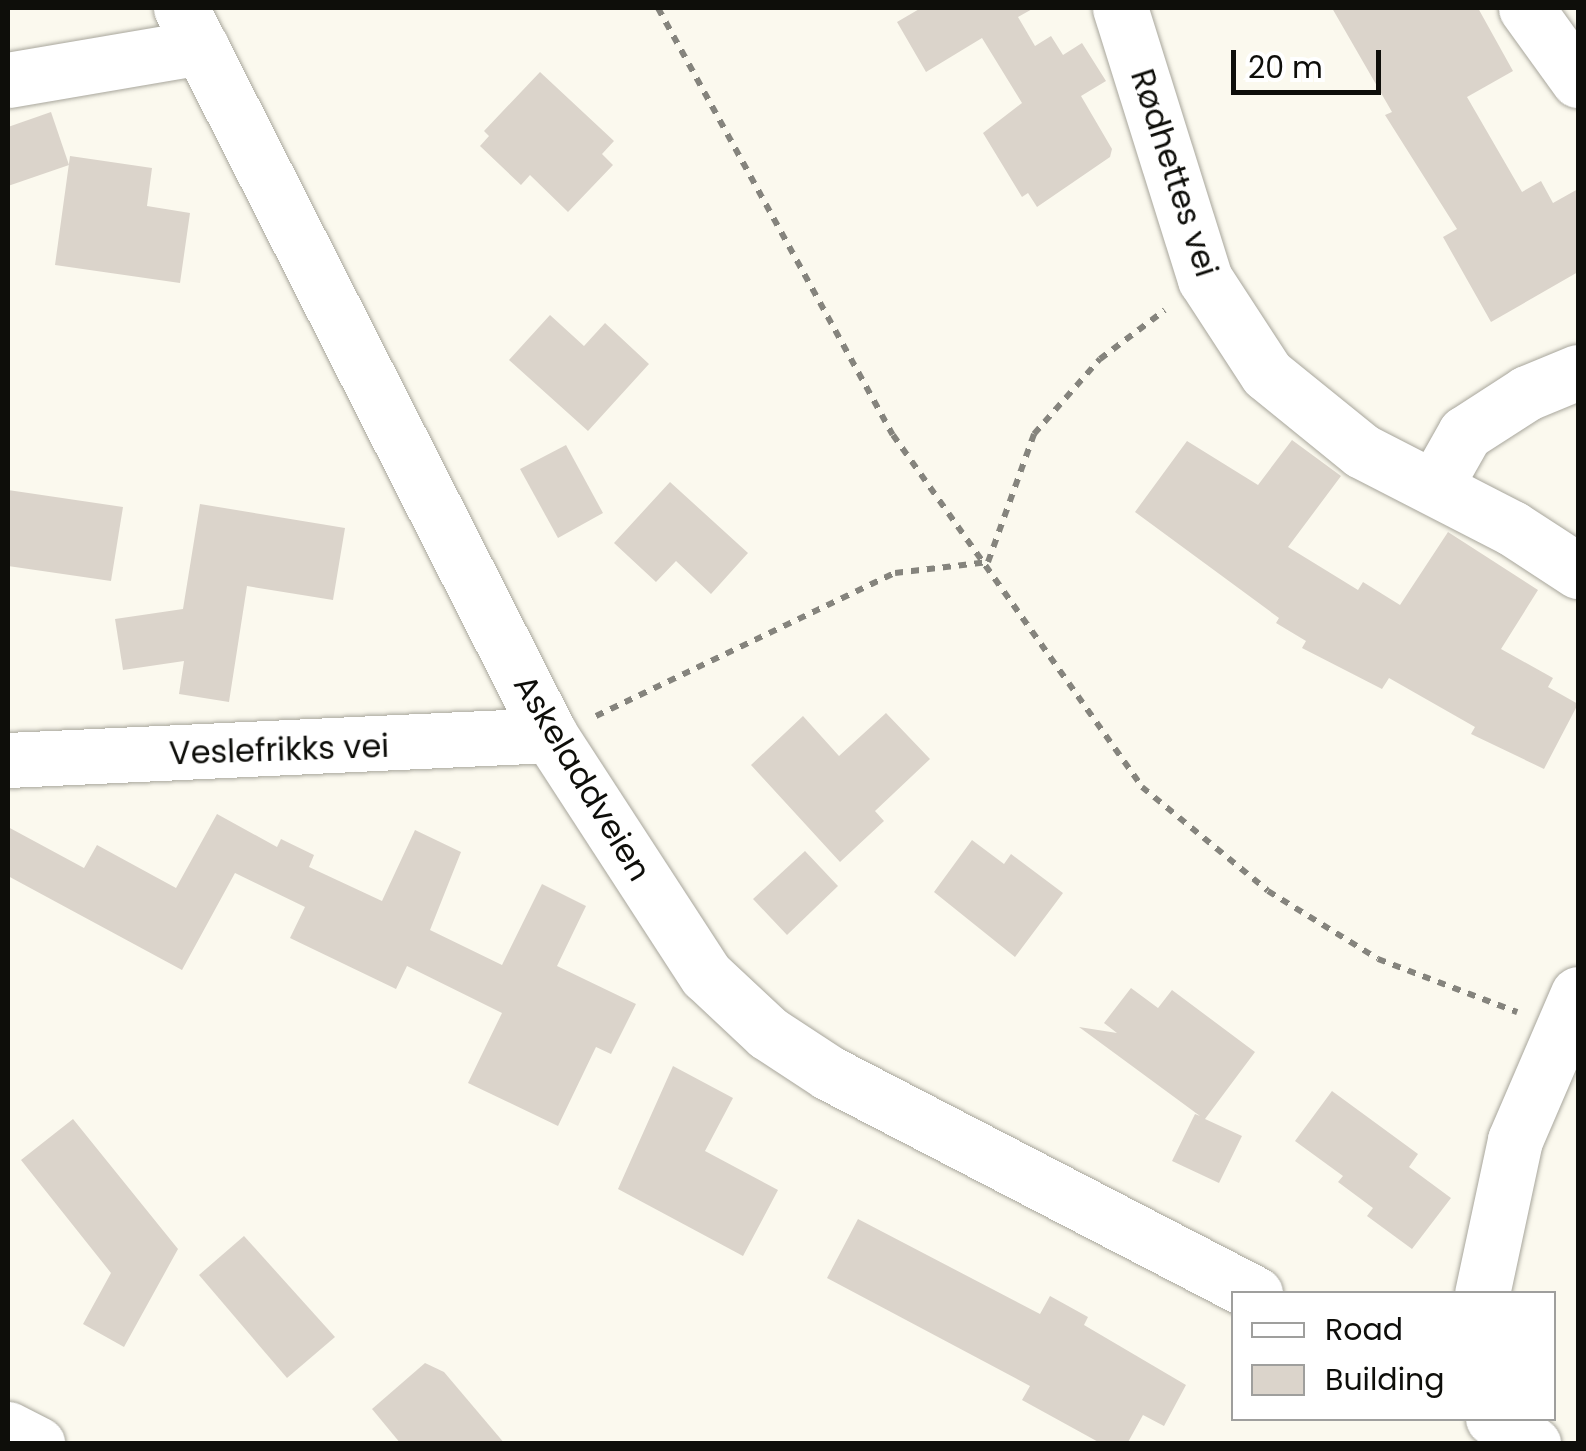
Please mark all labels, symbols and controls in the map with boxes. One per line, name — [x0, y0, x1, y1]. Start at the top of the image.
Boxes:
scale bar — [1236, 30, 1386, 92]
text: 20 m — [1248, 46, 1323, 89]
street label: Rødhettes vei — [1122, 64, 1226, 282]
street label: Askeladdveien — [505, 668, 659, 888]
street label: Veslefrikks vei — [168, 727, 390, 773]
legend — [1231, 1291, 1556, 1421]
text: Road — [1325, 1308, 1403, 1351]
text: Building — [1325, 1358, 1445, 1401]

